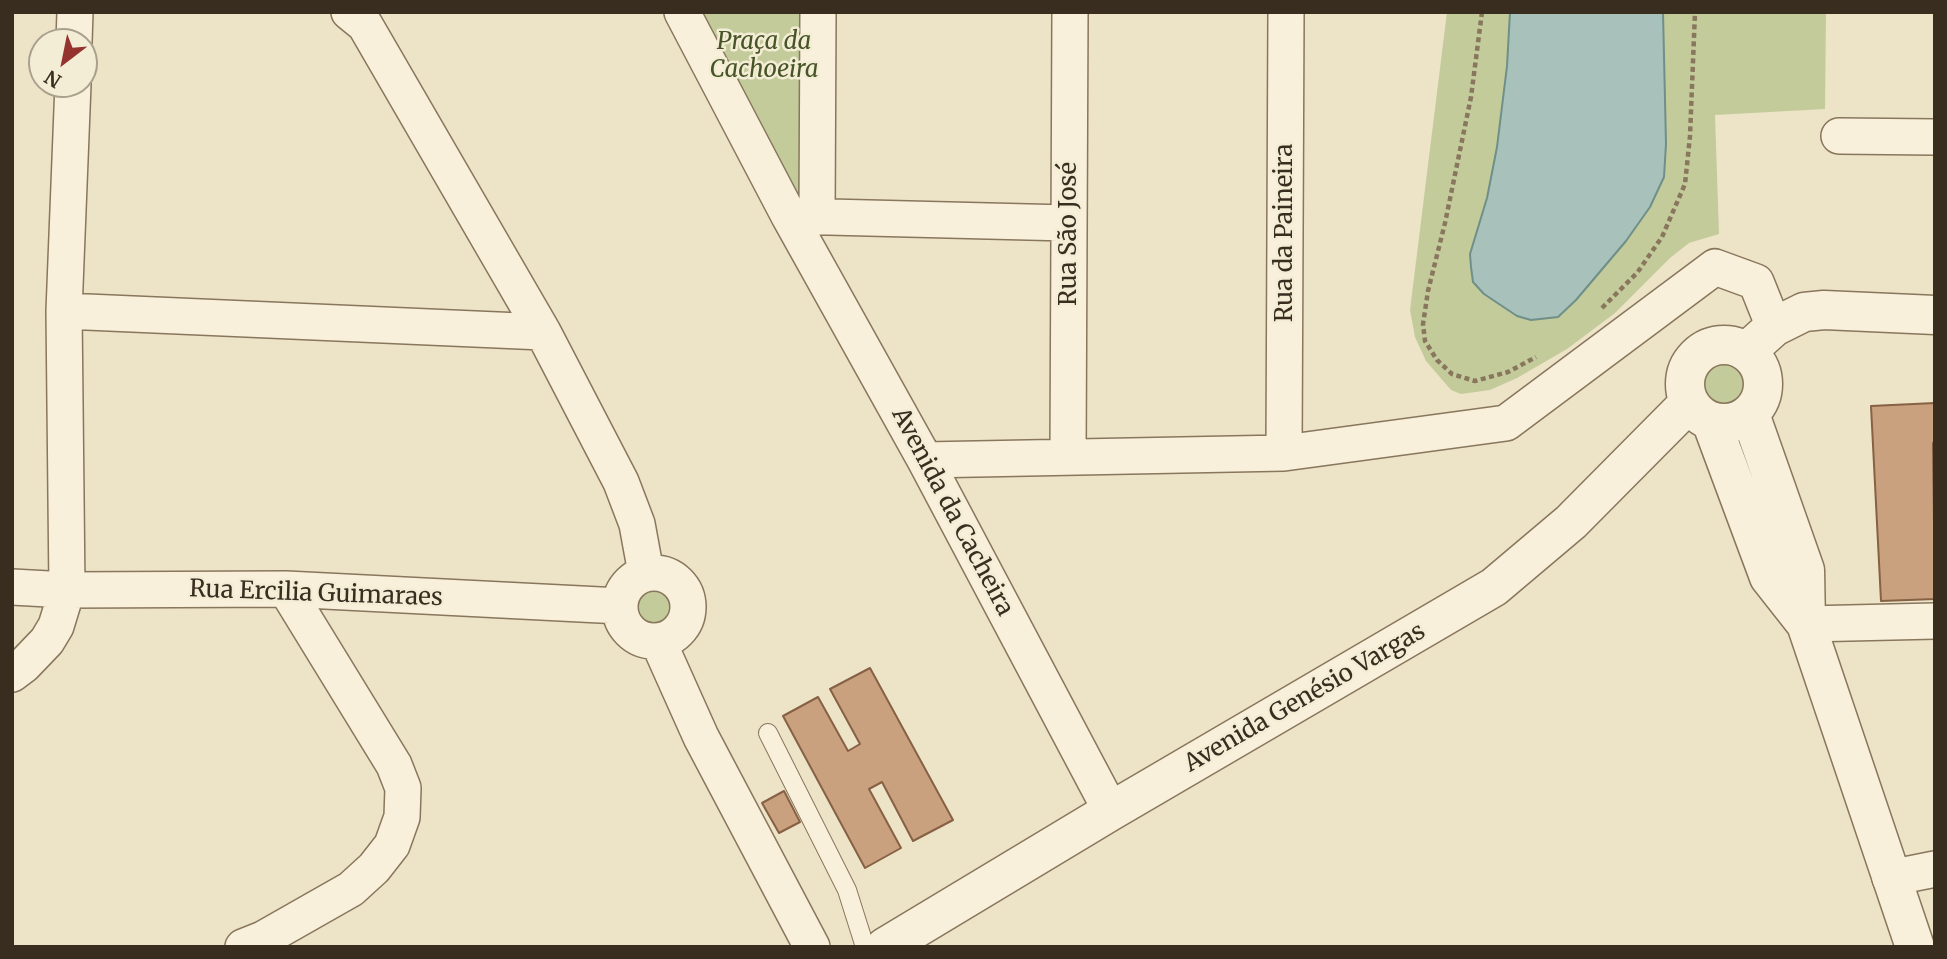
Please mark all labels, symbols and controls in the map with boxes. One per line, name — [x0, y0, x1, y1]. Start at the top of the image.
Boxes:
north arrow — [28, 28, 98, 98]
park label: Praça da Cachoeira — [709, 28, 819, 84]
text: N — [40, 65, 66, 93]
street label: Rua da Paineira — [1271, 144, 1299, 322]
street label: Rua São José — [1055, 162, 1083, 306]
street label: Avenida da Cacheira — [885, 403, 1019, 621]
street label: Rua Ercilia Guimaraes — [189, 575, 443, 613]
street label: Avenida Genésio Vargas — [1179, 617, 1431, 779]

